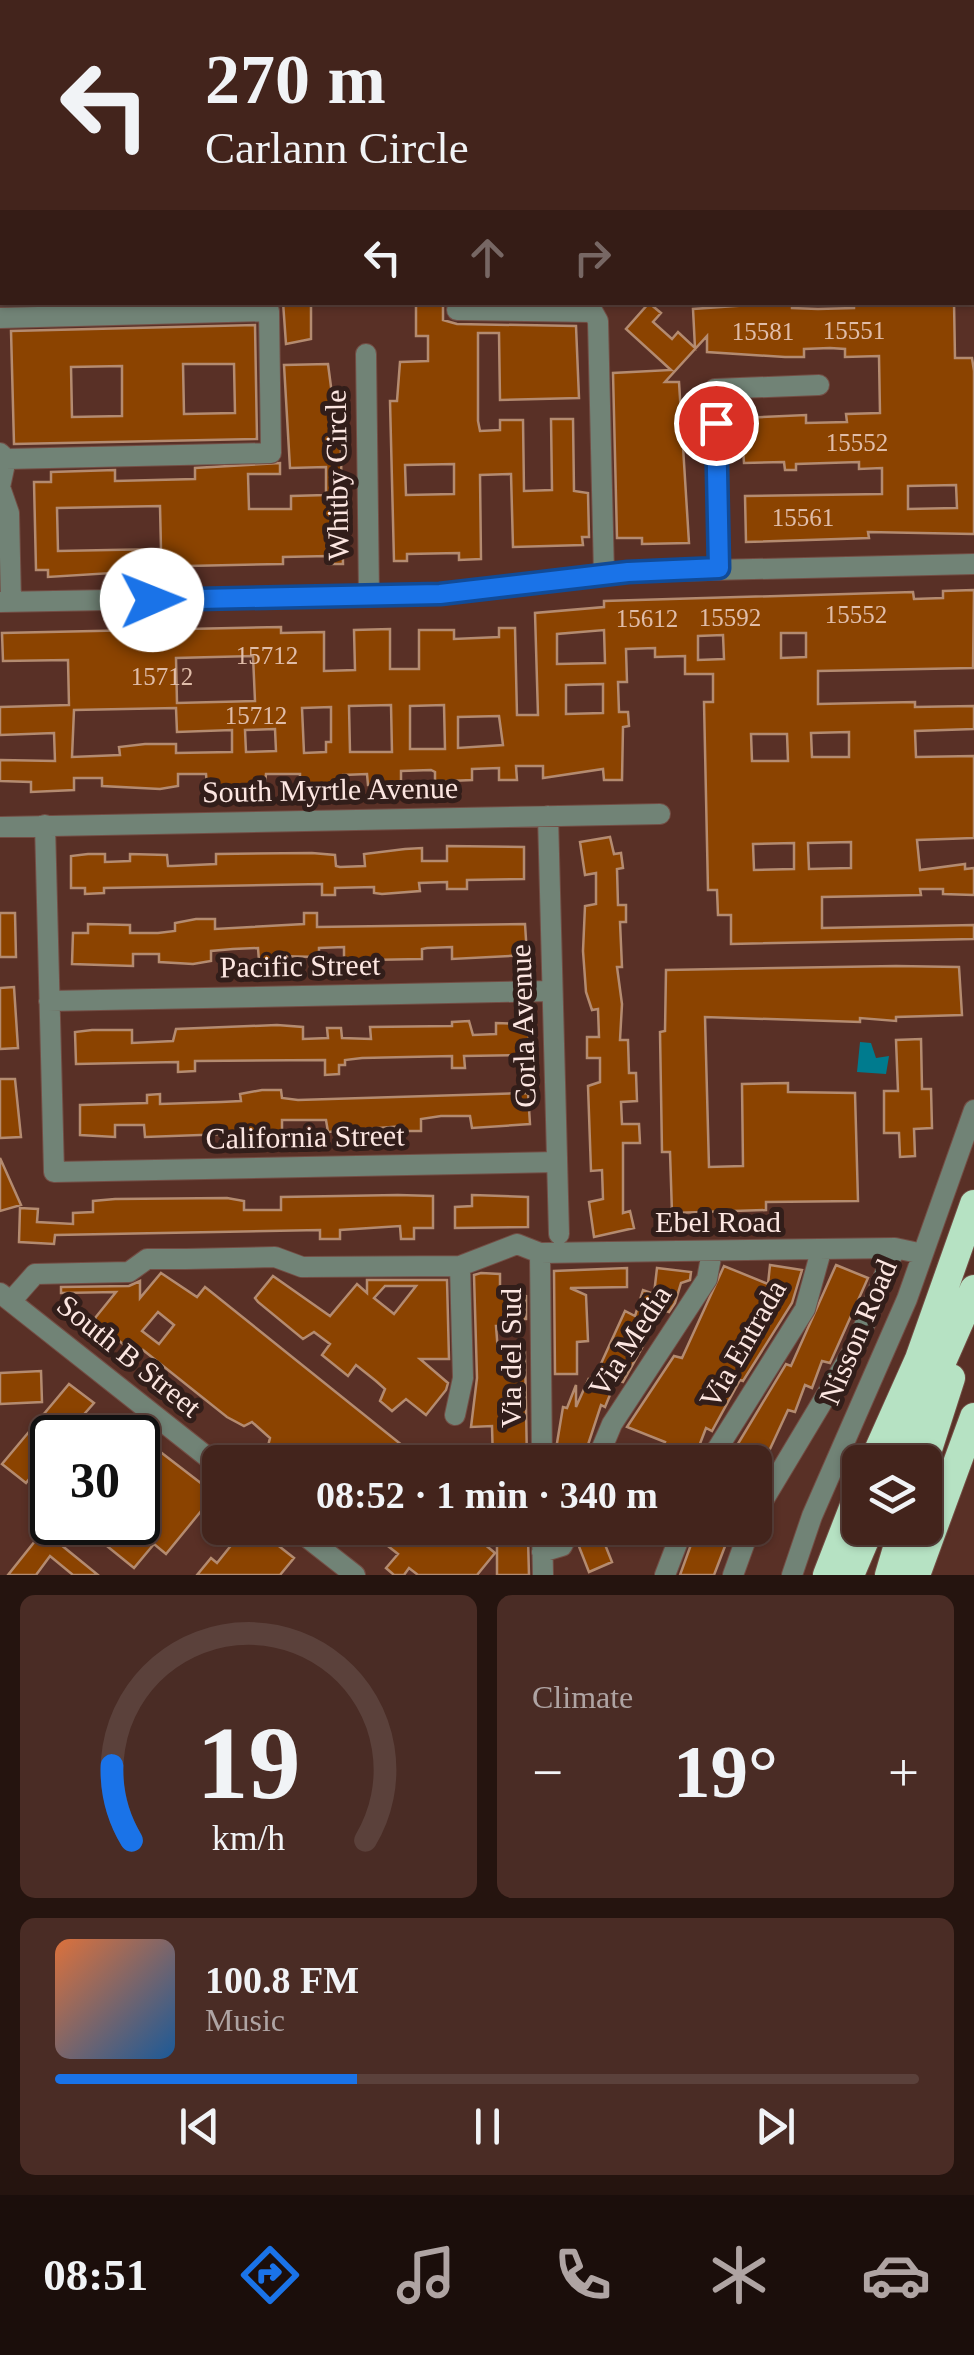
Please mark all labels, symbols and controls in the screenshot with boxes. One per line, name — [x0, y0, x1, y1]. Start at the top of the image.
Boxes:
icon: left — [40, 40, 170, 170]
text: 270 m — [205, 41, 386, 118]
text: Carlann Circle — [205, 123, 469, 173]
icon: left — [355, 230, 410, 285]
icon: ahead — [460, 230, 515, 285]
icon: right — [565, 230, 620, 285]
house number: 15551 — [823, 317, 885, 344]
house number: 15581 — [732, 318, 794, 345]
pin — [674, 381, 759, 466]
street label: Whitby Circle — [319, 389, 354, 561]
icon: arrive — [689, 396, 744, 451]
house number: 15552 — [826, 429, 888, 456]
house number: 15561 — [772, 504, 834, 531]
position arrow — [100, 548, 204, 652]
house number: 15552 — [825, 601, 887, 628]
house number: 15592 — [699, 604, 761, 631]
house number: 15612 — [616, 605, 678, 632]
house number: 15712 — [236, 642, 298, 669]
house number: 15712 — [131, 663, 193, 690]
house number: 15712 — [225, 702, 287, 729]
street label: South Myrtle Avenue — [202, 771, 458, 808]
street label: Corla Avenue — [503, 944, 542, 1108]
street label: Pacific Street — [219, 948, 381, 983]
street label: California Street — [205, 1118, 405, 1155]
street label: Ebel Road — [655, 1205, 781, 1238]
street label: Nisson Road — [812, 1254, 903, 1409]
street label: Via Entrada — [693, 1274, 792, 1414]
street label: Via Media — [582, 1279, 678, 1402]
street label: South B Street — [51, 1288, 208, 1424]
street label: Via del Sud — [494, 1288, 527, 1428]
speed limit sign: 30 — [30, 1415, 160, 1545]
map controls — [842, 1445, 942, 1545]
button: layers — [842, 1445, 942, 1545]
text: 08:52 · 1 min · 340 m — [316, 1474, 658, 1516]
text: Climate — [532, 1679, 633, 1715]
text: 19 — [197, 1705, 301, 1820]
text: 19° — [673, 1730, 778, 1813]
text: − — [532, 1742, 563, 1803]
text: + — [888, 1742, 919, 1803]
text: km/h — [212, 1818, 285, 1858]
text: 100.8 FM — [205, 1959, 359, 2001]
text: Music — [205, 2002, 285, 2038]
icon: previous — [172, 2099, 227, 2154]
icon: pause — [460, 2099, 515, 2154]
icon: next — [748, 2099, 803, 2154]
icon: directions — [235, 2240, 305, 2310]
icon: music — [391, 2240, 461, 2310]
icon: phone — [548, 2240, 618, 2310]
icon: climate — [704, 2240, 774, 2310]
icon: car — [861, 2240, 931, 2310]
text: 08:51 — [43, 2250, 148, 2300]

